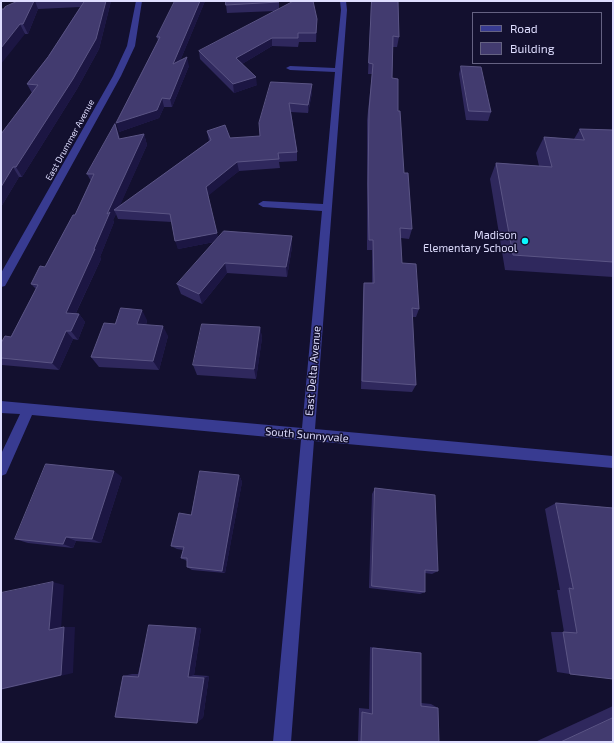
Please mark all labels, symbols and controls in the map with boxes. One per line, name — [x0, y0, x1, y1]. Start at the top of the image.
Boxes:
legend — [472, 12, 602, 64]
text: Road — [510, 21, 538, 35]
text: Building — [510, 41, 554, 55]
street label: East Drummer Avenue — [43, 98, 97, 182]
place label: Madison Elementary School — [423, 228, 517, 254]
marker: Madison Elementary School — [520, 236, 530, 246]
street label: East Delta Avenue — [302, 325, 324, 417]
street label: South Sunnyvale — [265, 425, 349, 445]

